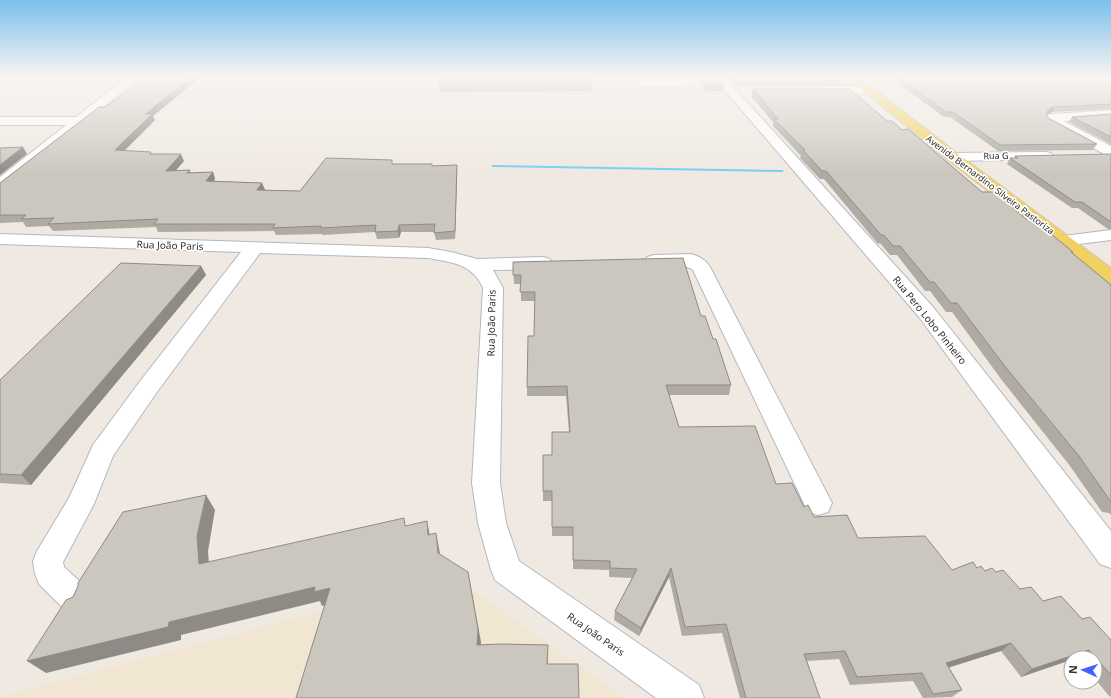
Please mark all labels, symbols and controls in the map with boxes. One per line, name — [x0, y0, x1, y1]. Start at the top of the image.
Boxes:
street label: Avenida Bernardino Silveira Pastoriza — [923, 132, 1057, 237]
street label: Rua G — [983, 149, 1009, 162]
street label: Rua João Paris — [136, 237, 204, 253]
street label: Rua Pero Lobo Pinheiro — [890, 273, 970, 367]
street label: Rua João Paris — [483, 289, 499, 357]
street label: Rua João Paris — [565, 609, 628, 659]
north arrow — [1063, 650, 1103, 690]
text: N — [1065, 665, 1080, 674]

